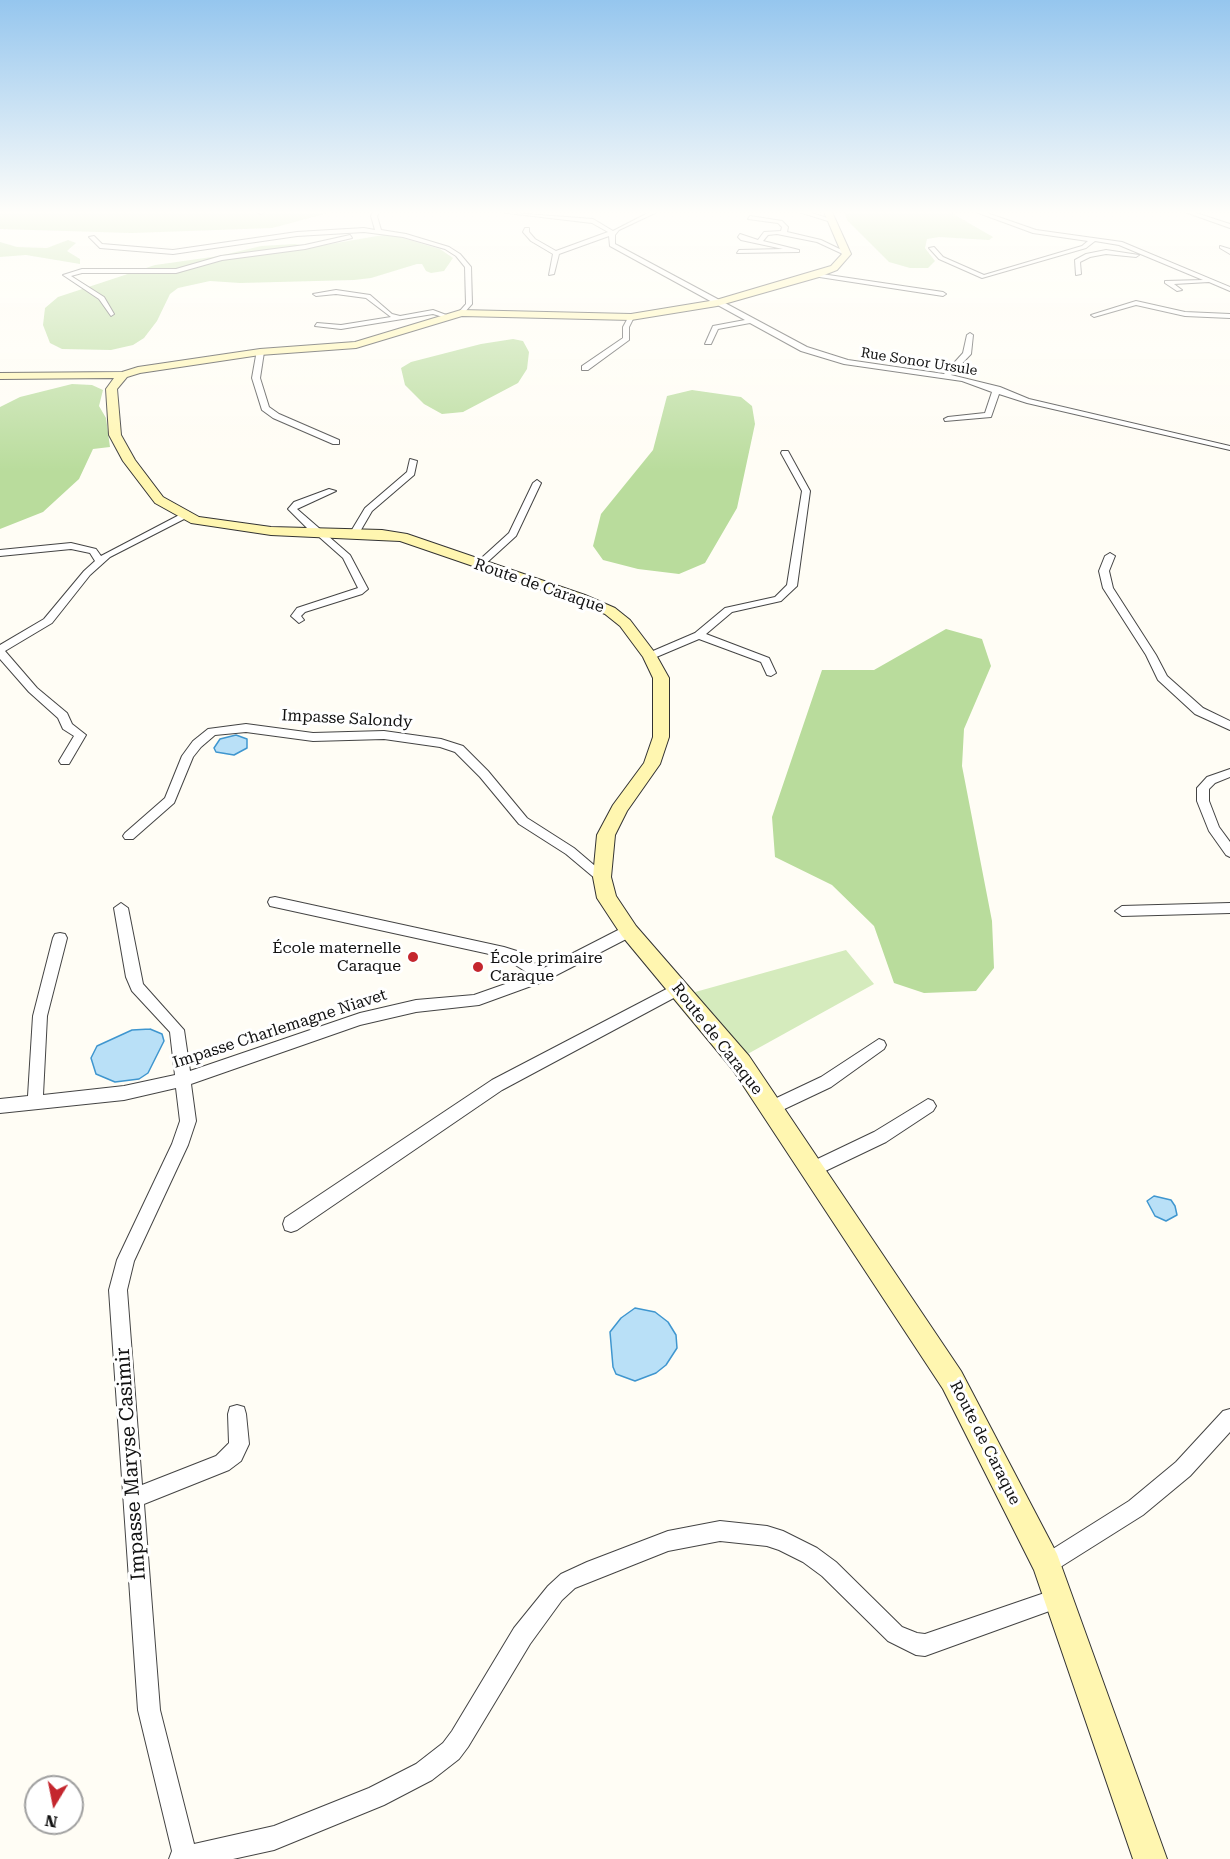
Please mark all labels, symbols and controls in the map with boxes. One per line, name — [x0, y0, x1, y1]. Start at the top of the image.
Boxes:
street label: Rue Sonor Ursule — [859, 344, 979, 380]
street label: Route de Caraque — [471, 555, 607, 617]
street label: Impasse Salondy — [281, 706, 413, 732]
place label: École maternelle Caraque — [272, 938, 401, 976]
place label: École primaire Caraque — [490, 948, 603, 986]
marker: École maternelle Caraque — [406, 950, 420, 964]
marker: École primaire Caraque — [471, 960, 485, 974]
street label: Route de Caraque — [667, 979, 767, 1099]
street label: Impasse Charlemagne Niavet — [171, 985, 389, 1073]
street label: Impasse Maryse Casimir — [111, 1347, 151, 1581]
street label: Route de Caraque — [945, 1378, 1025, 1508]
north arrow — [24, 1775, 84, 1835]
text: N — [43, 1811, 59, 1832]

